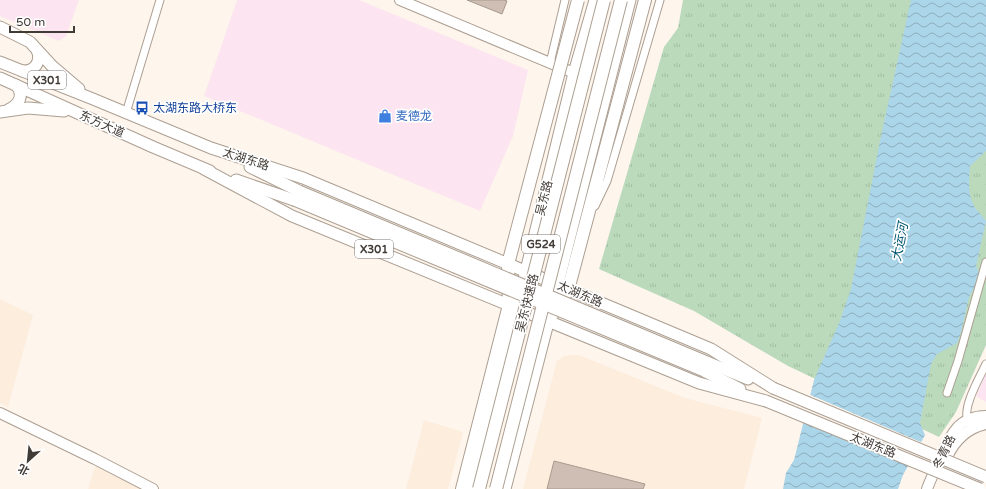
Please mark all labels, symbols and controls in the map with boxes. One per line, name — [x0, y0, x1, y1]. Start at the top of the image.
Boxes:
scale bar — [10, 8, 74, 34]
text: 50 m — [16, 15, 45, 29]
road number: X301 — [28, 71, 66, 89]
bus stop icon: 太湖东路大桥东 — [134, 100, 150, 116]
place label: 太湖东路大桥东 — [153, 101, 237, 115]
street label: 东方大道 — [77, 108, 127, 140]
shop icon: 麦德龙 — [377, 108, 393, 124]
place label: 麦德龙 — [396, 109, 432, 123]
street label: 太湖东路 — [221, 145, 271, 173]
street label: 吴东路 — [533, 179, 555, 217]
water label: 大运河 — [888, 219, 912, 263]
road number: G524 — [522, 235, 560, 253]
road number: X301 — [355, 240, 393, 258]
street label: 吴东快速路 — [513, 272, 541, 334]
street label: 太湖东路 — [555, 278, 605, 310]
street label: 太湖东路 — [848, 430, 898, 460]
street label: 冬青路 — [930, 433, 958, 471]
north arrow — [8, 441, 48, 481]
text: 北 — [16, 461, 32, 478]

